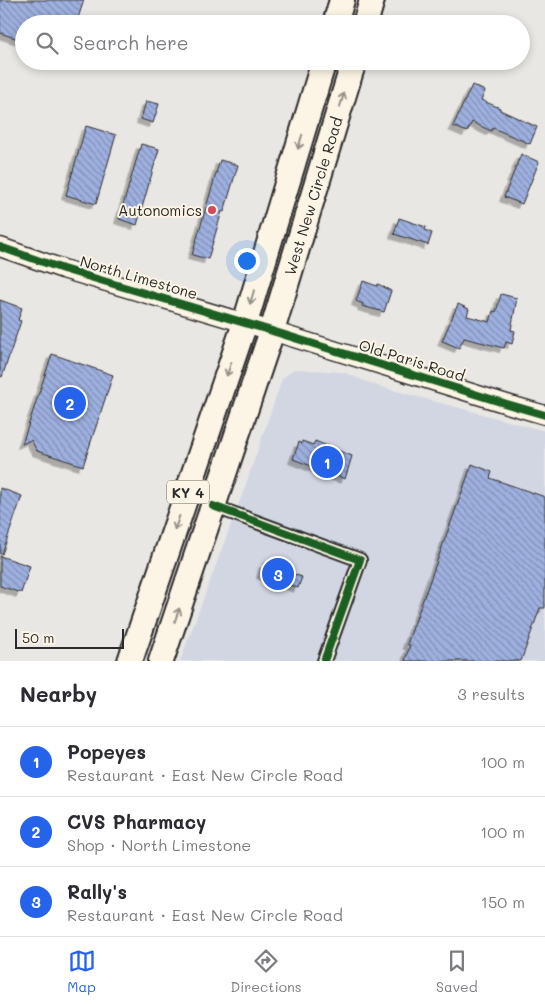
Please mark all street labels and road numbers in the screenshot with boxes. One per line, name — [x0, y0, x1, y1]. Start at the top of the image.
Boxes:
street label: West New Circle Road — [279, 114, 347, 278]
street label: North Limestone — [78, 251, 200, 303]
street label: Old Paris Road — [356, 334, 468, 386]
road number: KY 4 — [167, 481, 209, 504]

